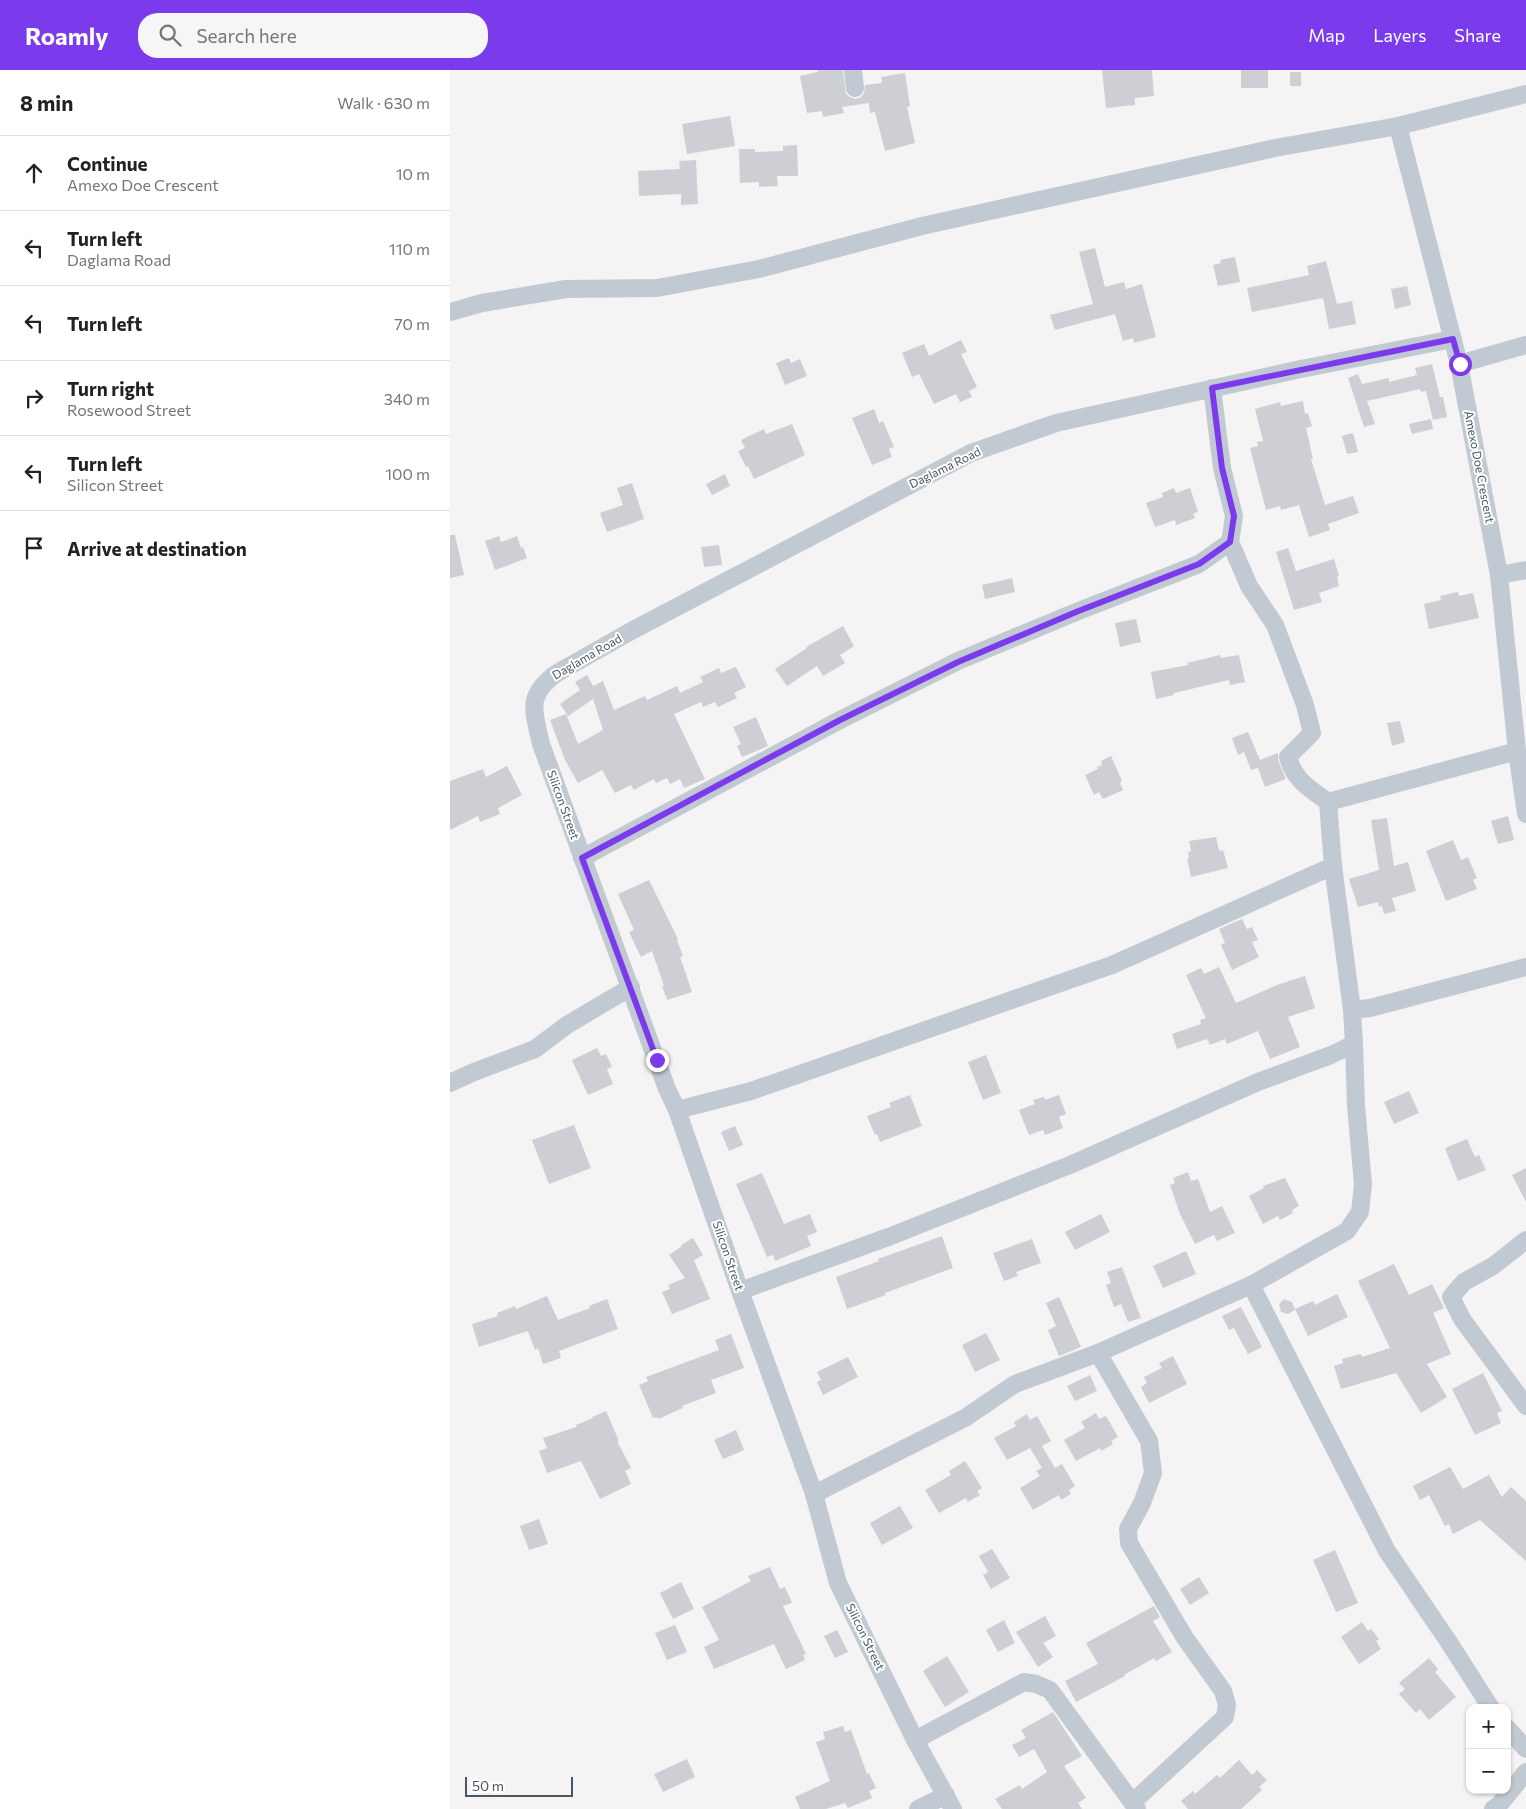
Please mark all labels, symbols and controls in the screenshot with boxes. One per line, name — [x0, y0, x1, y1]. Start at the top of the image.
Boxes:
search box — [138, 13, 488, 58]
text: Roamly — [25, 21, 108, 50]
icon: search — [156, 21, 184, 49]
text: Search here — [196, 24, 297, 47]
text: Map — [1308, 24, 1345, 46]
text: Layers — [1373, 24, 1426, 46]
text: Share — [1454, 24, 1501, 46]
text: 8 min — [20, 90, 73, 115]
text: Walk · 630 m — [337, 93, 430, 112]
text: Continue — [67, 152, 147, 175]
icon: ahead — [20, 159, 48, 187]
text: 10 m — [396, 164, 430, 183]
text: Amexo Doe Crescent — [67, 175, 219, 194]
text: Turn left — [67, 227, 142, 250]
icon: left — [20, 234, 48, 262]
text: 110 m — [389, 239, 430, 258]
text: Daglama Road — [67, 250, 171, 269]
icon: left — [20, 309, 48, 337]
text: Turn left — [67, 312, 142, 335]
text: 70 m — [394, 314, 430, 333]
route start — [1449, 353, 1472, 376]
text: Turn right — [67, 377, 154, 400]
icon: right — [20, 384, 48, 412]
text: 340 m — [384, 389, 430, 408]
text: Rosewood Street — [67, 400, 191, 419]
street label: Amexo Doe Crescent — [1462, 410, 1498, 524]
street label: Daglama Road — [906, 444, 983, 490]
text: Turn left — [67, 452, 142, 475]
icon: left — [20, 459, 48, 487]
text: 100 m — [385, 464, 430, 483]
text: Silicon Street — [67, 475, 164, 494]
icon: arrive — [20, 534, 48, 562]
text: Arrive at destination — [67, 537, 247, 560]
street label: Daglama Road — [549, 631, 624, 682]
street label: Silicon Street — [545, 768, 583, 841]
route end — [646, 1049, 669, 1072]
street label: Silicon Street — [711, 1219, 747, 1292]
street label: Silicon Street — [844, 1601, 888, 1672]
map controls — [1466, 1704, 1511, 1794]
button: + — [1466, 1704, 1511, 1749]
button: − — [1466, 1749, 1511, 1794]
scale bar — [465, 1774, 572, 1797]
text: 50 m — [472, 1777, 504, 1794]

